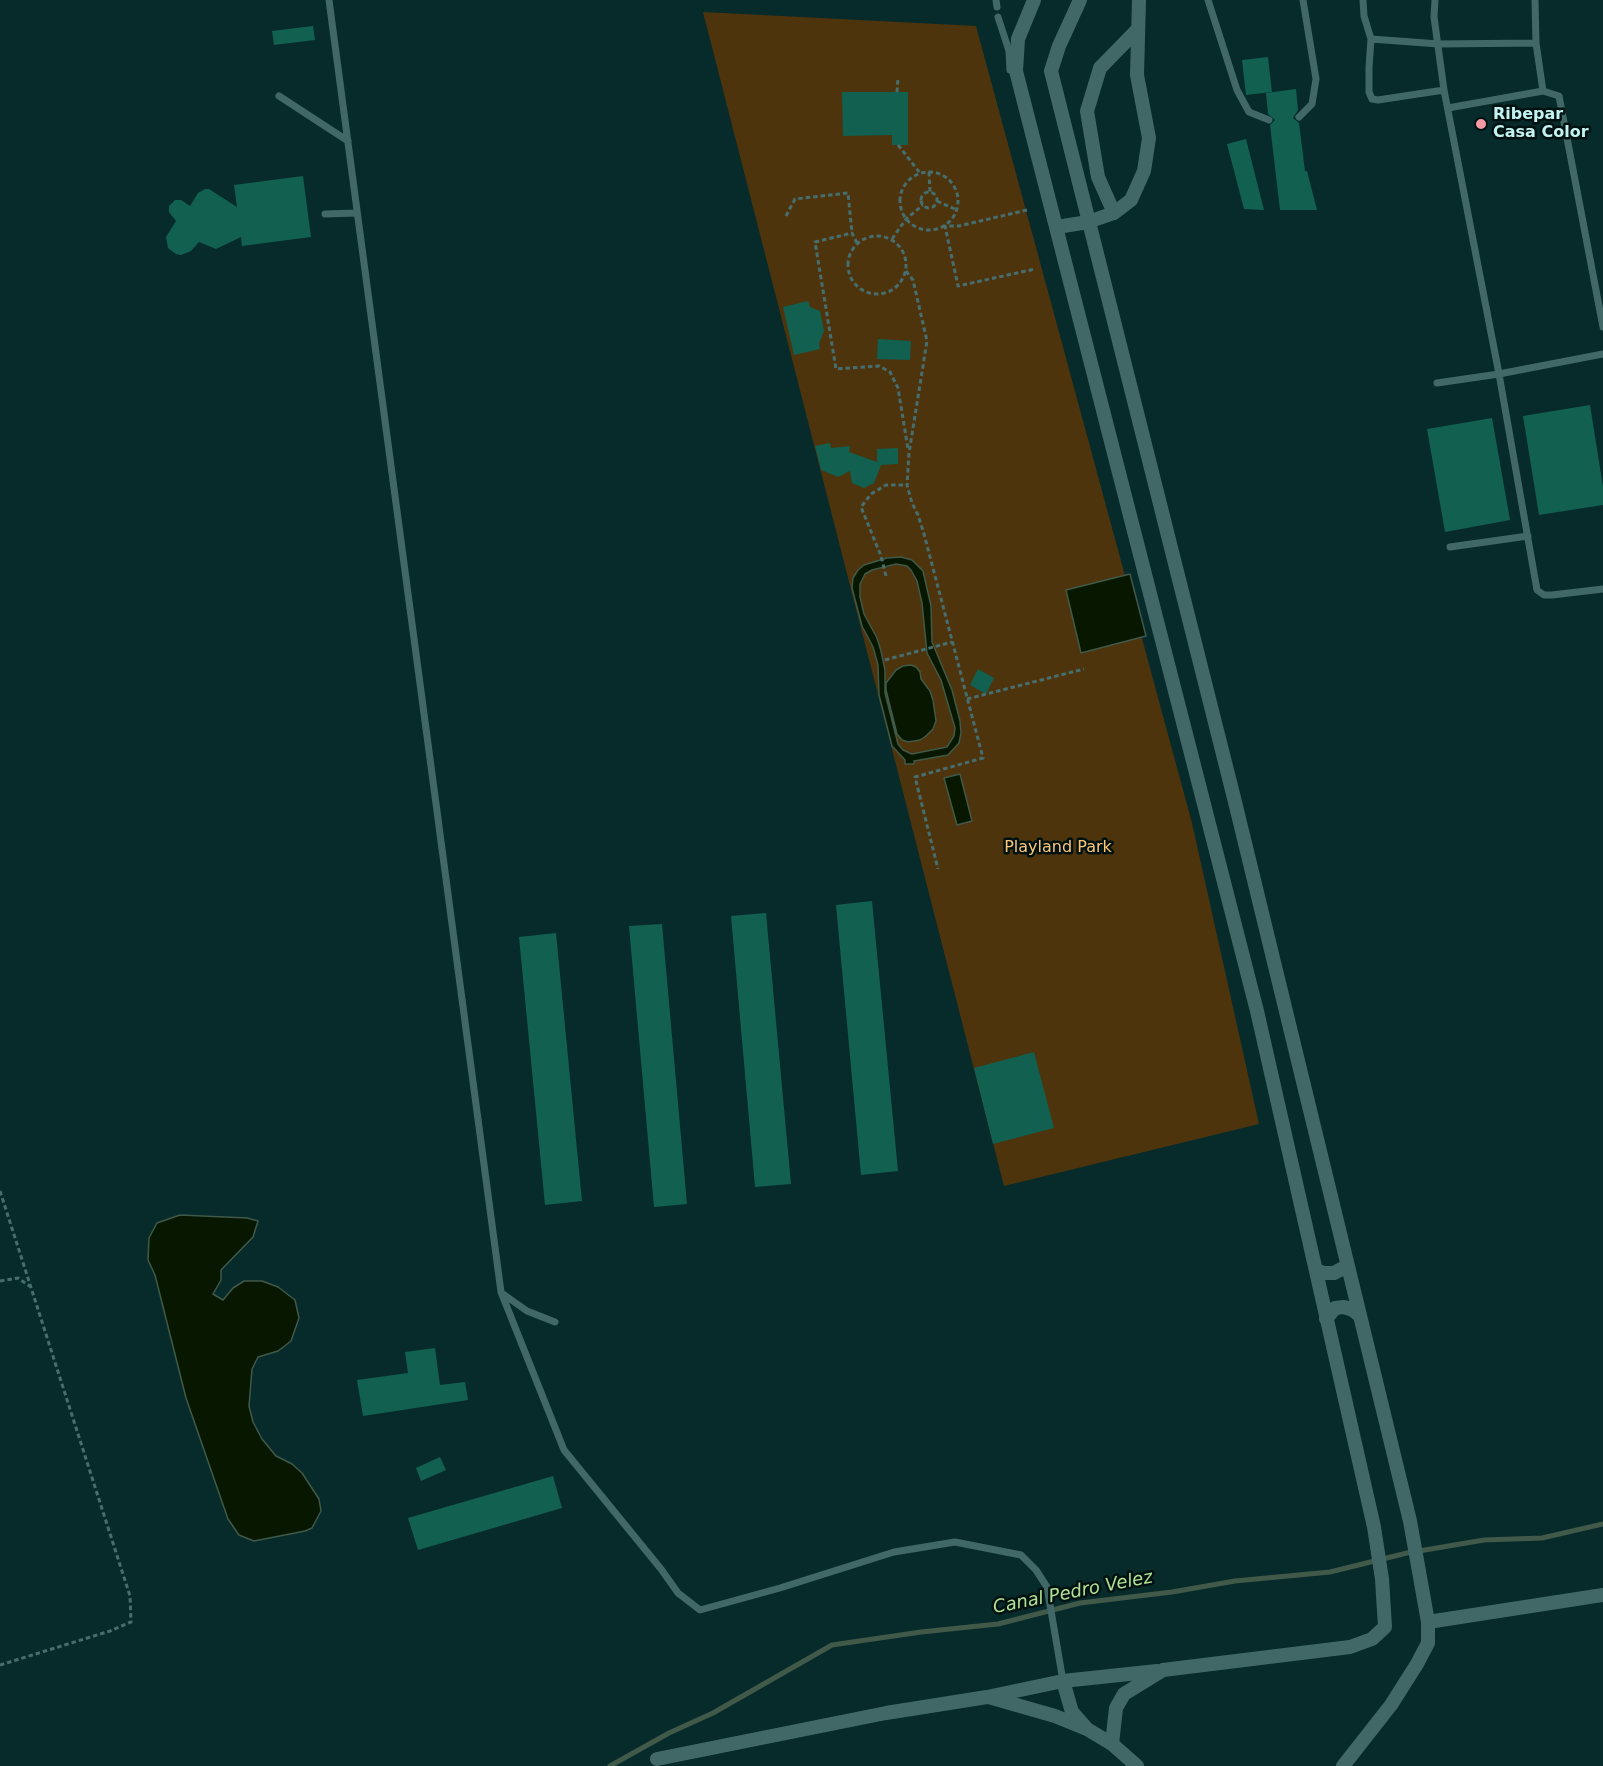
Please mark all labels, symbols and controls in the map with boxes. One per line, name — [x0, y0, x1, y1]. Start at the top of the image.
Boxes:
place label: Ribepar Casa Color — [1493, 105, 1589, 143]
marker: Ribepar Casa Color — [1474, 117, 1488, 131]
park label: Playland Park — [1004, 838, 1112, 858]
water label: Canal Pedro Velez — [991, 1567, 1155, 1619]

